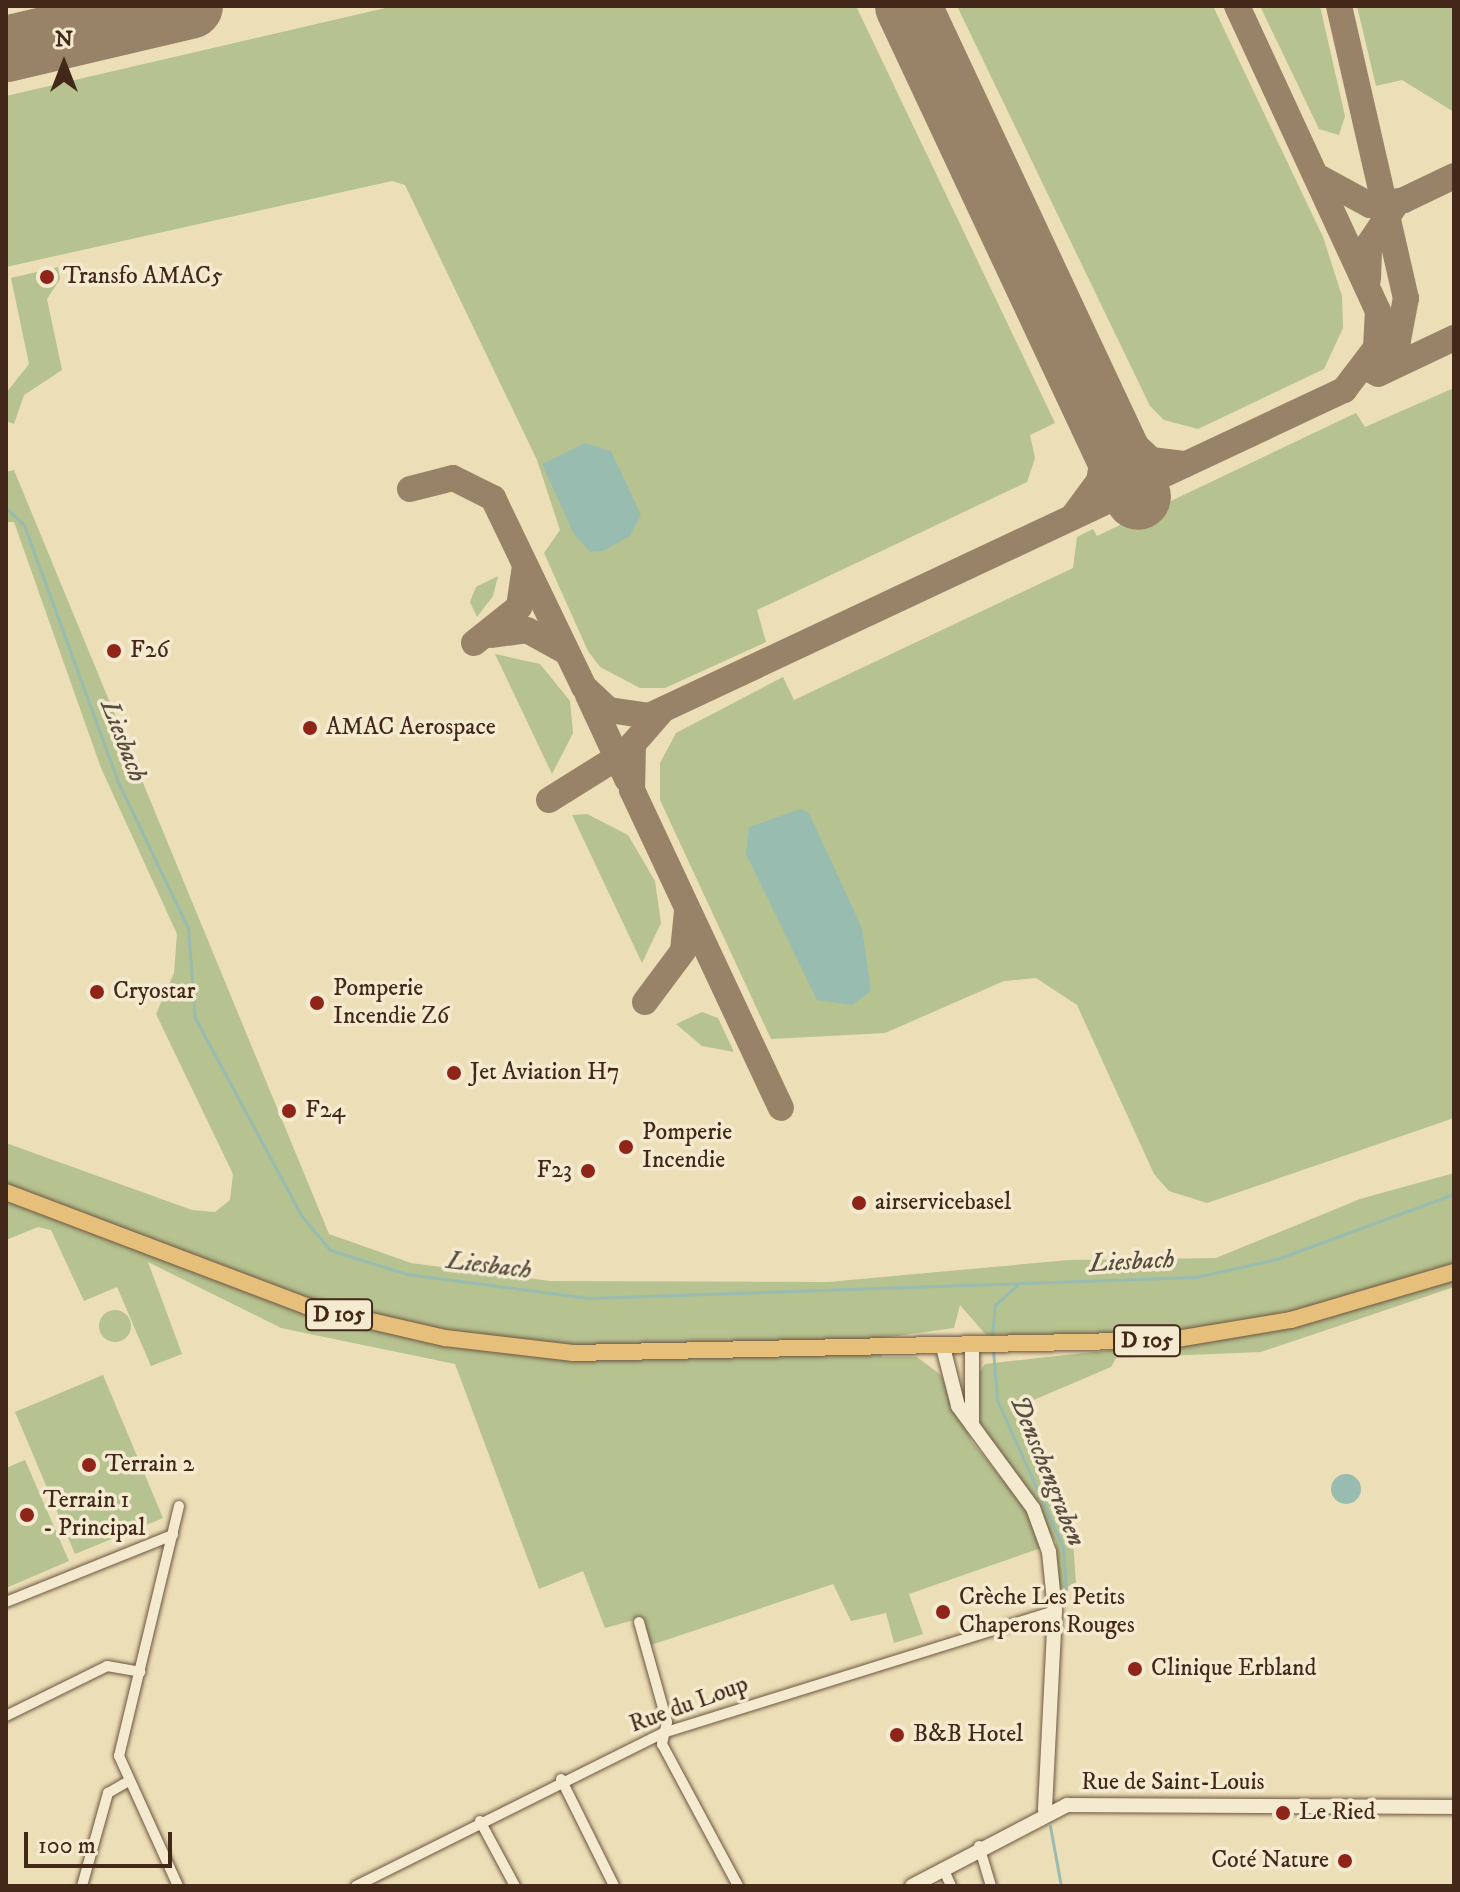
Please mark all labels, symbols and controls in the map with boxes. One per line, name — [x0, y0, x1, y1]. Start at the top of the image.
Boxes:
north arrow — [24, 24, 104, 104]
text: N — [55, 26, 73, 53]
place label: Transfo AMAC5 — [63, 263, 223, 291]
marker: Transfo AMAC5 — [38, 268, 56, 286]
place label: F26 — [130, 637, 169, 665]
marker: F26 — [105, 642, 123, 660]
water label: Liesbach — [93, 696, 153, 786]
place label: AMAC Aerospace — [326, 714, 496, 742]
marker: AMAC Aerospace — [301, 719, 319, 737]
place label: Pomperie Incendie Z6 — [333, 975, 449, 1031]
place label: Cryostar — [113, 978, 196, 1006]
marker: Cryostar — [88, 983, 106, 1001]
marker: Pomperie Incendie Z6 — [308, 994, 326, 1012]
place label: Jet Aviation H7 — [470, 1059, 620, 1087]
marker: Jet Aviation H7 — [445, 1064, 463, 1082]
place label: F24 — [305, 1097, 345, 1125]
marker: F24 — [280, 1102, 298, 1120]
place label: Pomperie Incendie — [642, 1119, 732, 1175]
marker: Pomperie Incendie — [617, 1138, 635, 1156]
place label: F23 — [537, 1157, 572, 1185]
marker: F23 — [579, 1162, 597, 1180]
place label: airservicebasel — [875, 1189, 1011, 1217]
marker: airservicebasel — [850, 1194, 868, 1212]
water label: Liesbach — [1089, 1244, 1175, 1280]
water label: Liesbach — [445, 1245, 533, 1287]
road number: D 105 — [305, 1297, 373, 1333]
road number: D 105 — [1113, 1323, 1181, 1359]
water label: Denschengraben — [1003, 1391, 1091, 1551]
place label: Terrain 2 — [105, 1451, 194, 1479]
marker: Terrain 2 — [80, 1456, 98, 1474]
place label: Terrain 1 - Principal — [43, 1487, 145, 1543]
marker: Terrain 1 - Principal — [18, 1506, 36, 1524]
place label: Crèche Les Petits Chaperons Rouges — [959, 1584, 1135, 1640]
marker: Crèche Les Petits Chaperons Rouges — [934, 1603, 952, 1621]
place label: Clinique Erbland — [1151, 1655, 1317, 1683]
marker: Clinique Erbland — [1126, 1660, 1144, 1678]
street label: Rue du Loup — [626, 1670, 752, 1740]
place label: B&B Hotel — [913, 1721, 1023, 1749]
marker: B&B Hotel — [888, 1726, 906, 1744]
street label: Rue de Saint-Louis — [1081, 1769, 1265, 1797]
place label: Le Ried — [1299, 1799, 1375, 1827]
marker: Le Ried — [1274, 1804, 1292, 1822]
scale bar — [28, 1816, 176, 1866]
text: 100 m — [38, 1831, 96, 1861]
place label: Coté Nature — [1211, 1847, 1329, 1875]
marker: Coté Nature — [1336, 1852, 1354, 1870]

